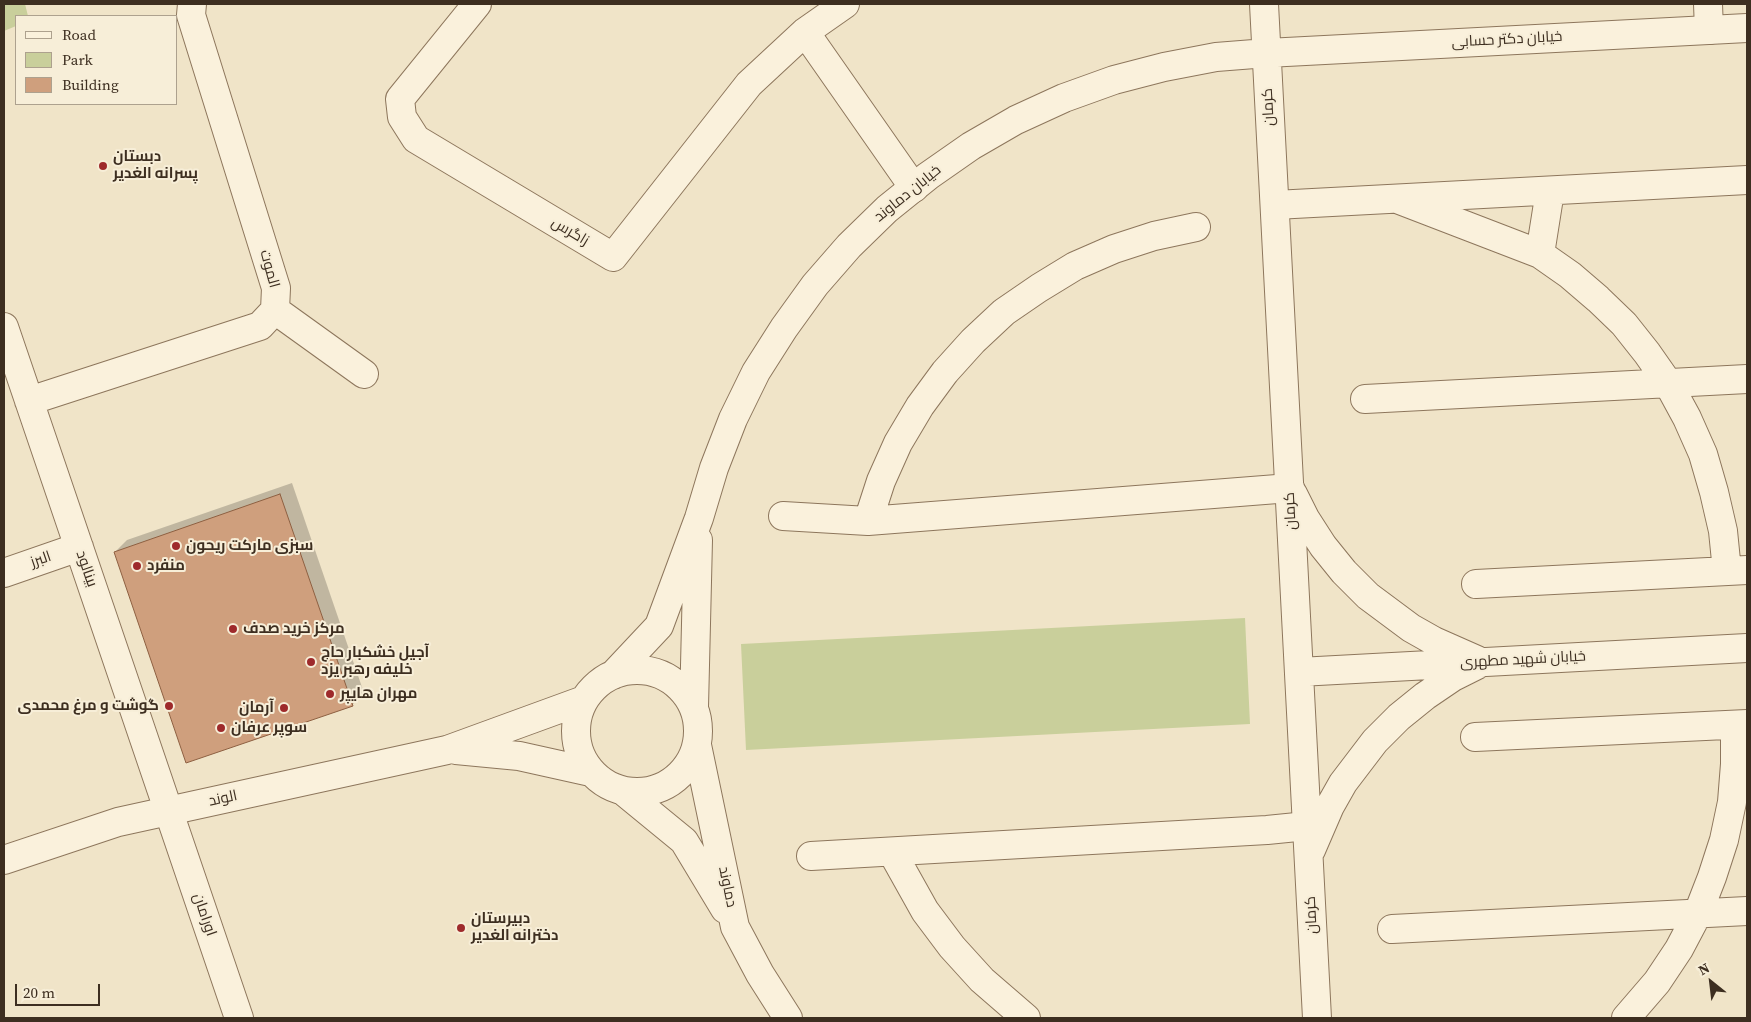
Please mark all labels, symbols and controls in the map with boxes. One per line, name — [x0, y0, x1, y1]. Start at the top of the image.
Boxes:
legend — [15, 15, 178, 105]
text: Road — [62, 24, 96, 45]
street label: خیابان دکتر حسابی — [1451, 28, 1563, 52]
text: Park — [62, 49, 93, 70]
text: Building — [62, 74, 119, 95]
street label: کرمان — [1259, 88, 1279, 126]
place label: دبستان پسرانه الغدیر — [113, 148, 198, 183]
marker: دبستان پسرانه الغدیر — [97, 160, 109, 172]
street label: خیابان دماوند — [871, 162, 945, 226]
street label: زاگرس — [548, 214, 592, 250]
street label: الموت — [255, 248, 283, 290]
street label: کرمان — [1281, 492, 1301, 530]
place label: سبزی مارکت ریحون — [186, 537, 313, 555]
marker: سبزی مارکت ریحون — [170, 540, 182, 552]
street label: البرز — [28, 548, 54, 572]
street label: بینالود — [71, 548, 101, 590]
place label: منفرد — [147, 557, 185, 575]
marker: منفرد — [131, 560, 143, 572]
place label: مرکز خرید صدف — [243, 620, 345, 638]
marker: مرکز خرید صدف — [227, 623, 239, 635]
place label: آجیل خشکبار حاج خلیفه رهبر یزد — [321, 644, 429, 679]
street label: خیابان شهید مطهری — [1460, 648, 1586, 672]
marker: آجیل خشکبار حاج خلیفه رهبر یزد — [305, 656, 317, 668]
place label: مهران هایپر — [340, 685, 417, 703]
marker: مهران هایپر — [324, 688, 336, 700]
place label: گوشت و مرغ محمدی — [17, 697, 159, 715]
place label: آرمان — [239, 699, 274, 717]
marker: گوشت و مرغ محمدی — [163, 700, 175, 712]
marker: آرمان — [278, 702, 290, 714]
place label: سوپر عرفان — [231, 719, 307, 737]
marker: سوپر عرفان — [215, 722, 227, 734]
street label: الوند — [207, 787, 239, 811]
street label: دماوند — [714, 865, 740, 909]
street label: اورامان — [188, 891, 220, 939]
street label: کرمان — [1302, 896, 1322, 934]
place label: دبیرستان دخترانه الغدیر — [471, 910, 558, 945]
marker: دبیرستان دخترانه الغدیر — [455, 922, 467, 934]
north arrow — [1686, 957, 1736, 1007]
text: N — [1694, 958, 1713, 980]
scale bar — [18, 974, 102, 1006]
text: 20 m — [23, 982, 55, 1003]

